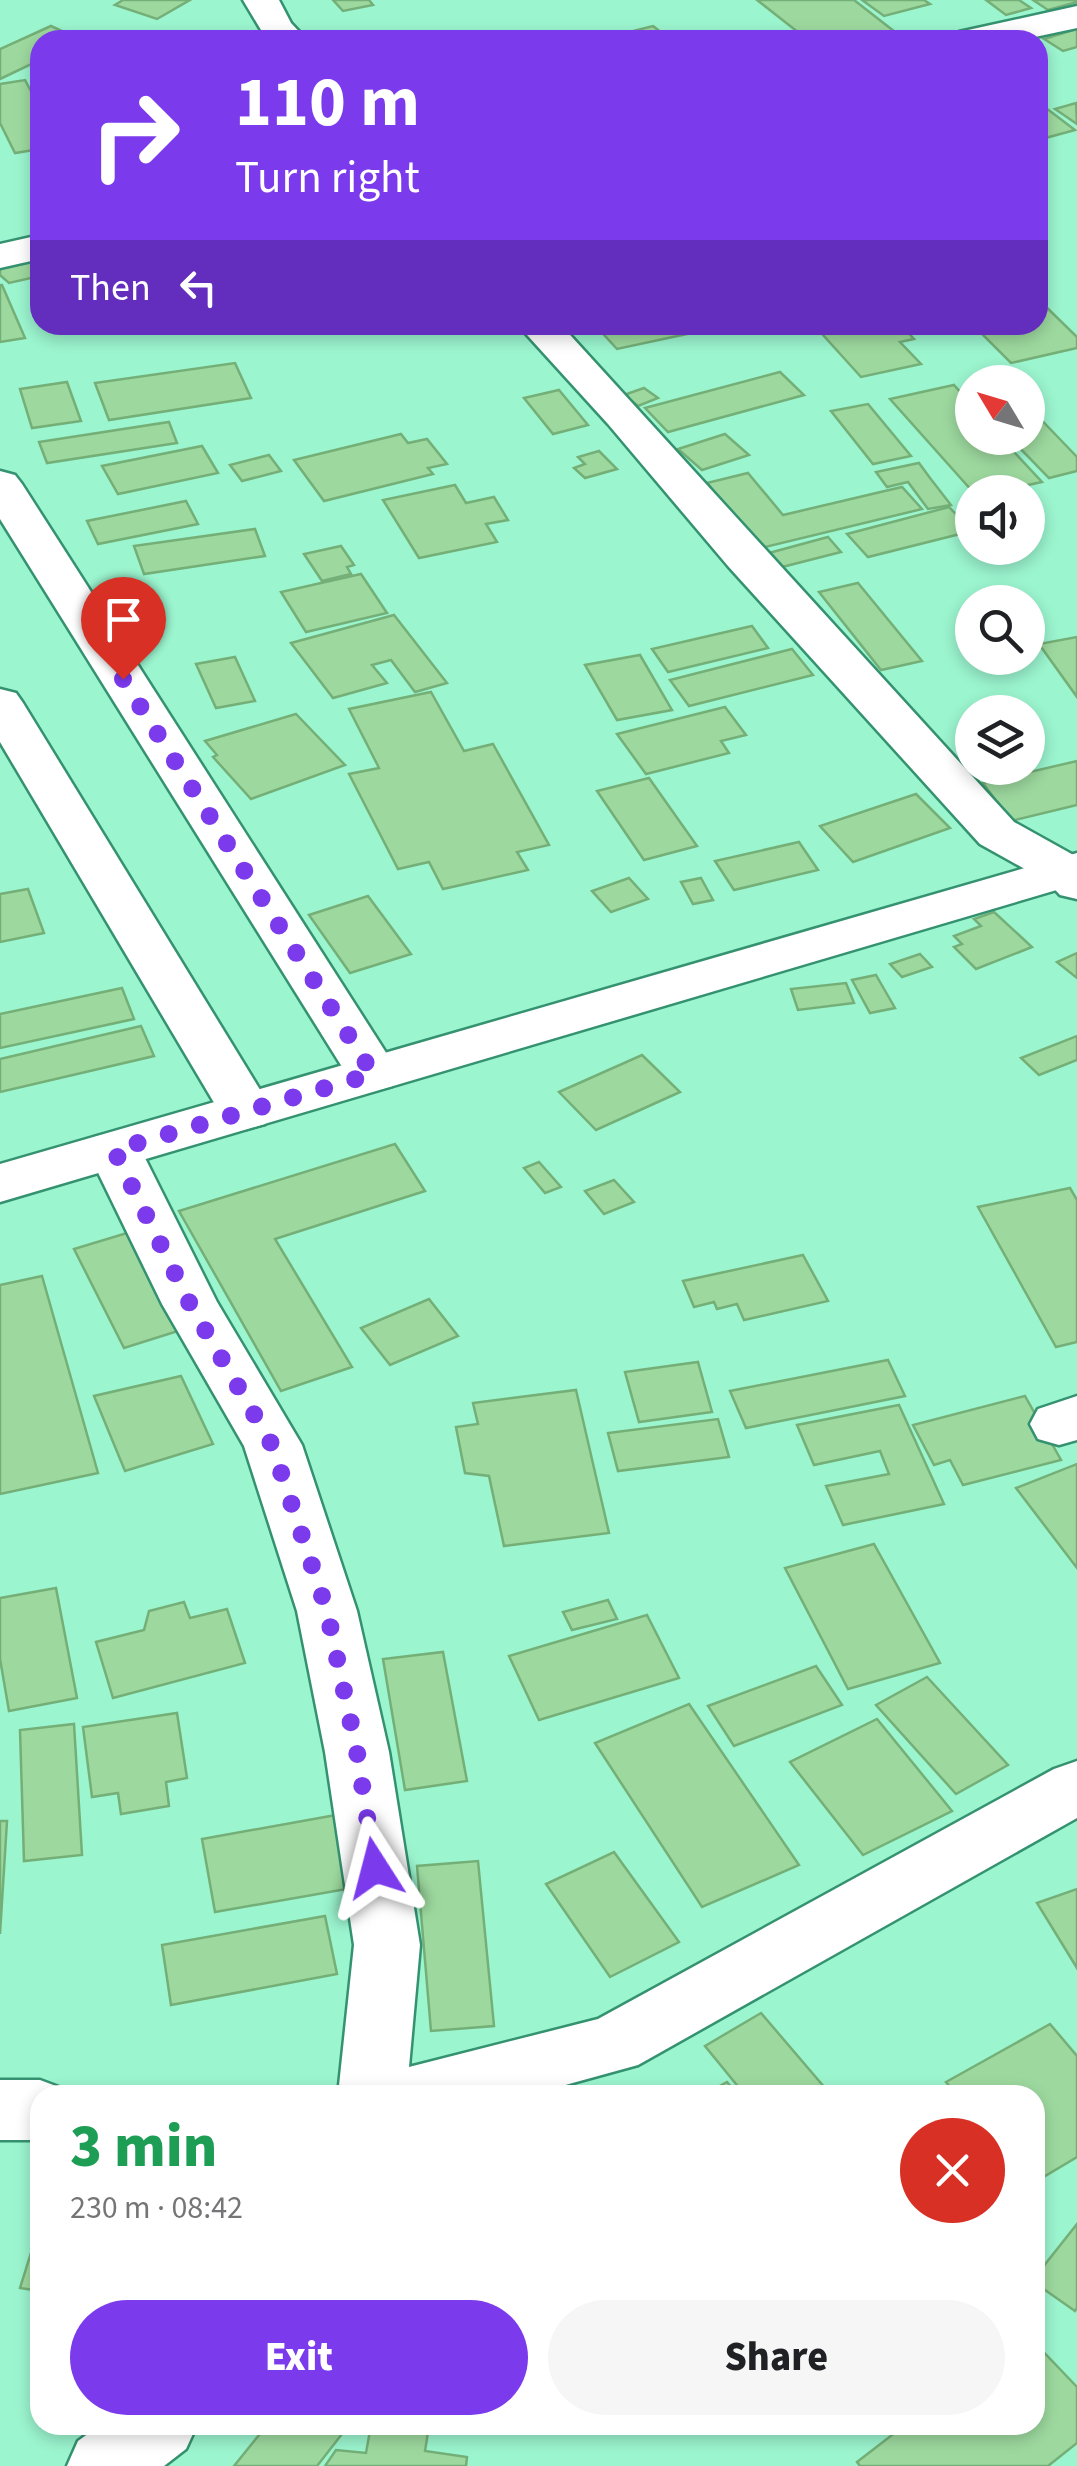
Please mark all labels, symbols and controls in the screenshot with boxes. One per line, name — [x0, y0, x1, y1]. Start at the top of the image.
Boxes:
text: 110 m — [235, 53, 420, 153]
icon: right — [70, 70, 200, 200]
text: Turn right — [235, 146, 420, 210]
icon: left — [171, 260, 226, 315]
text: Then — [70, 261, 151, 315]
north arrow — [955, 365, 1045, 455]
map controls — [955, 365, 1045, 785]
button: sound — [955, 475, 1045, 565]
pin — [81, 577, 166, 680]
button: search — [955, 585, 1045, 675]
icon: arrive — [96, 592, 151, 647]
button: layers — [955, 695, 1045, 785]
position arrow — [323, 1816, 427, 1920]
text: 3 min — [70, 2105, 217, 2190]
button: close — [900, 2118, 1005, 2223]
text: 230 m · 08:42 — [70, 2185, 243, 2231]
button: Exit — [70, 2300, 528, 2415]
button: Share — [548, 2300, 1005, 2415]

